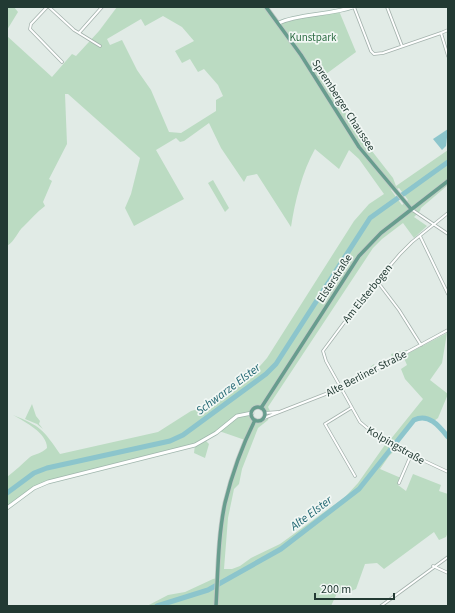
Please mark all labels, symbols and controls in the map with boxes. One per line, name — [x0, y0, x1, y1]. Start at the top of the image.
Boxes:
park label: Kunstpark — [289, 30, 337, 45]
street label: Spremberger Chaussee — [308, 57, 379, 154]
street label: Elsterstraße — [313, 251, 356, 305]
street label: Am Elsterbogen — [339, 261, 396, 326]
street label: Alte Berliner Straße — [323, 346, 410, 400]
water label: Schwarze Elster — [193, 359, 265, 419]
street label: Kolpingstraße — [364, 423, 428, 468]
water label: Alte Elster — [286, 491, 336, 535]
scale bar — [315, 575, 394, 601]
text: 200 m — [321, 581, 351, 598]

